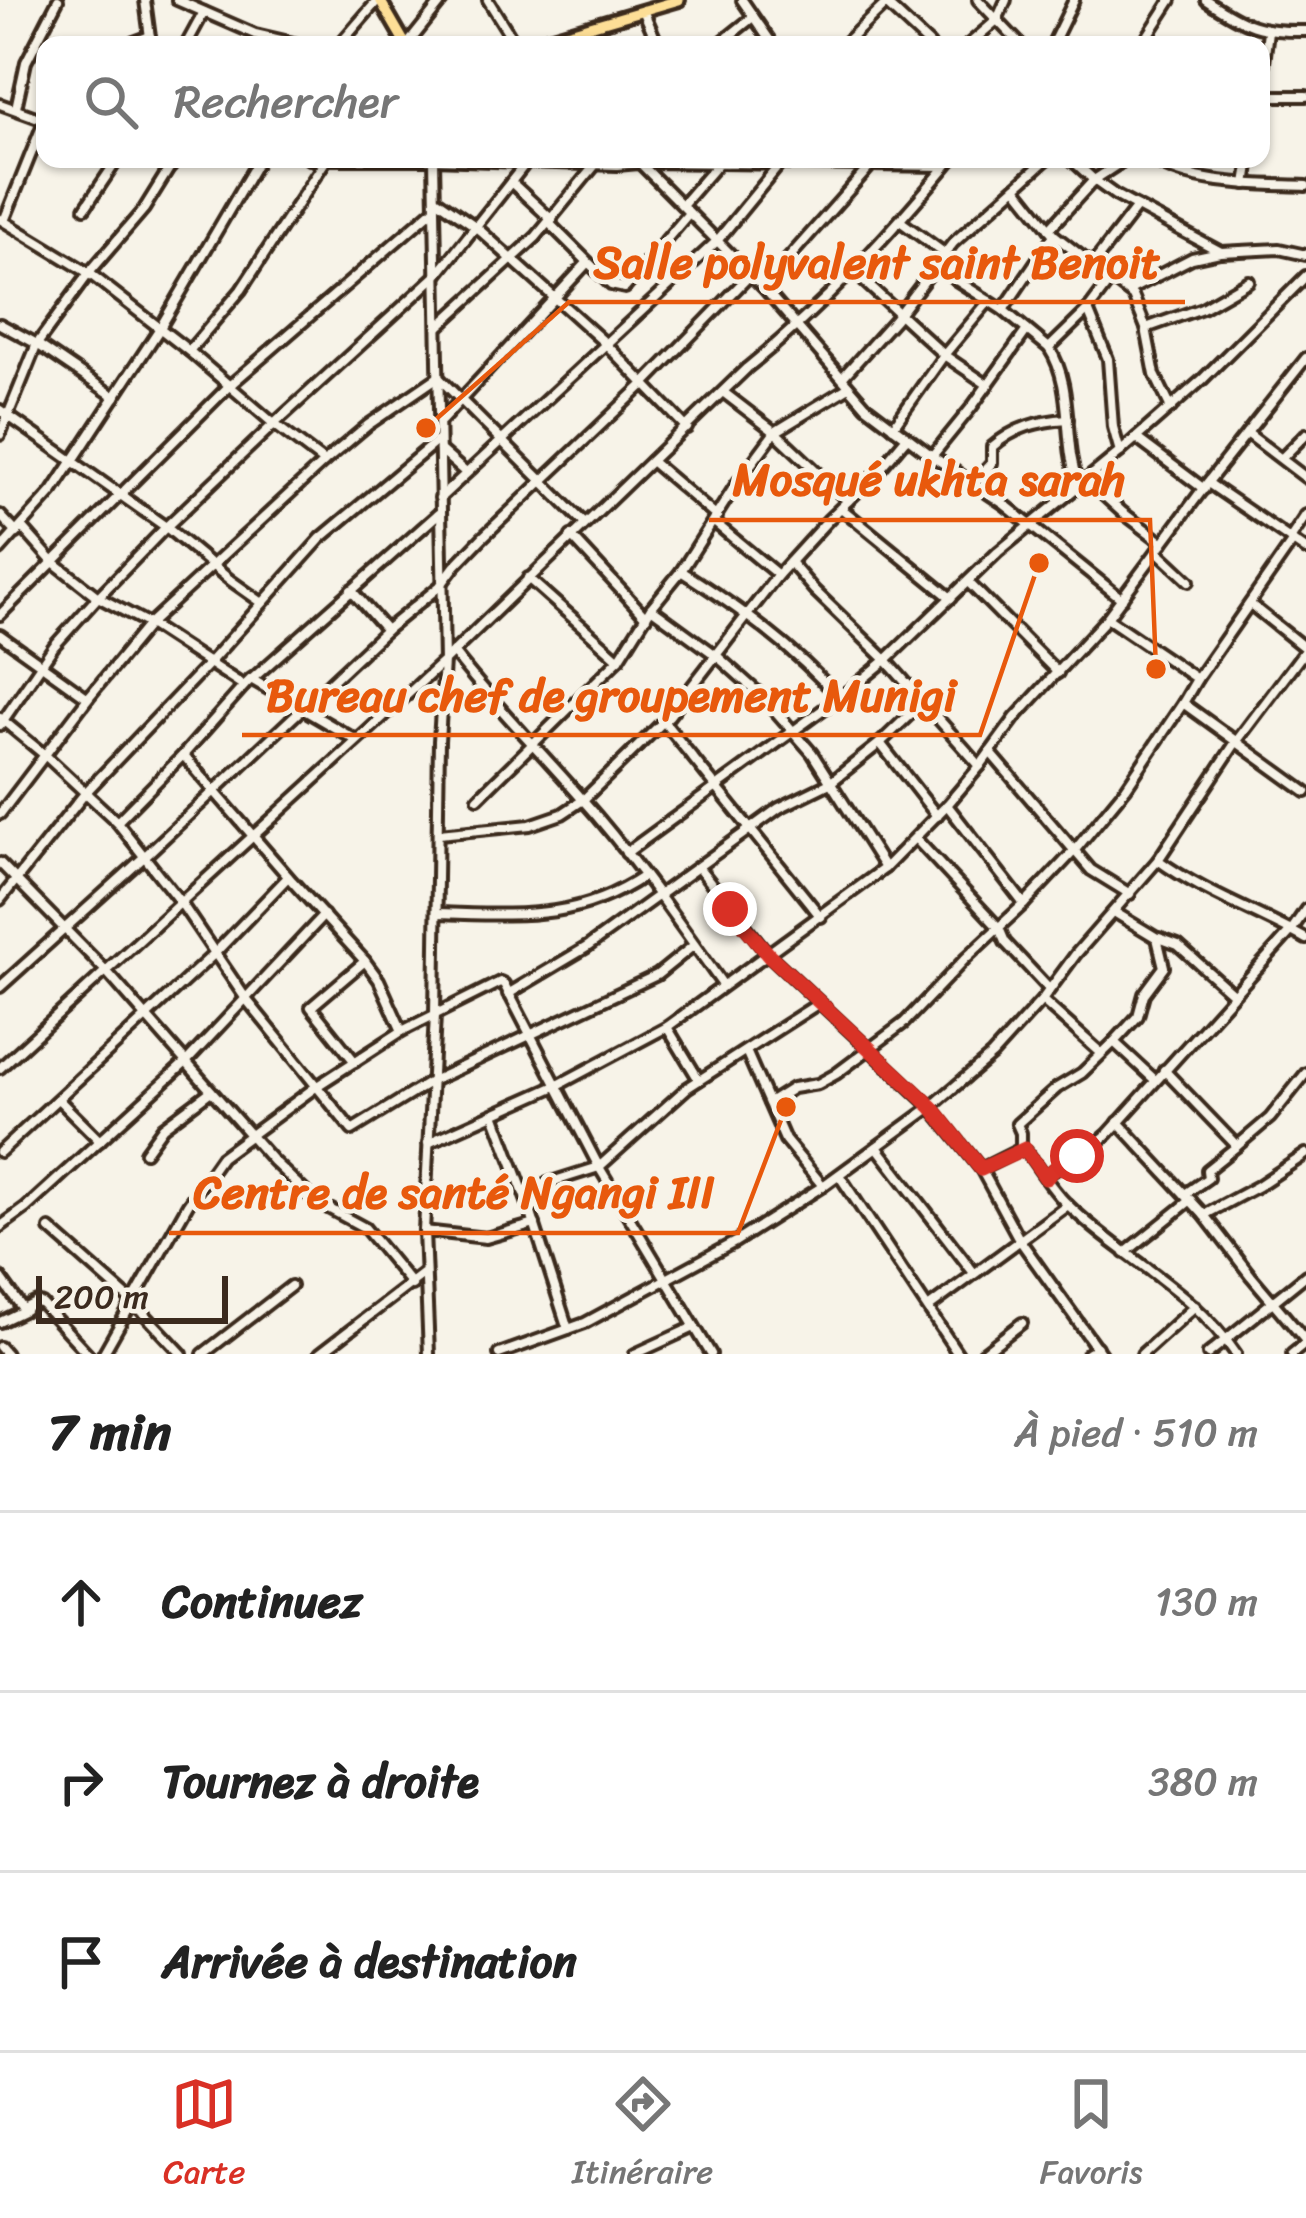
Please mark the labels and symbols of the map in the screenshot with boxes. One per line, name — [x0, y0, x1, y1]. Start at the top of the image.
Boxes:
callout: Salle polyvalent saint Benoit — [569, 221, 1185, 302]
text: Salle polyvalent saint Benoit — [592, 223, 1161, 303]
callout: Mosqué ukhta sarah — [709, 439, 1150, 520]
text: Mosqué ukhta sarah — [732, 440, 1126, 520]
callout: Bureau chef de groupement Munigi — [242, 654, 980, 735]
text: Bureau chef de groupement Munigi — [266, 656, 959, 736]
route end — [703, 882, 757, 936]
route start — [1050, 1129, 1104, 1183]
callout: Centre de santé Ngangi III — [169, 1152, 738, 1233]
text: Centre de santé Ngangi III — [192, 1153, 715, 1233]
scale bar — [36, 1270, 228, 1323]

